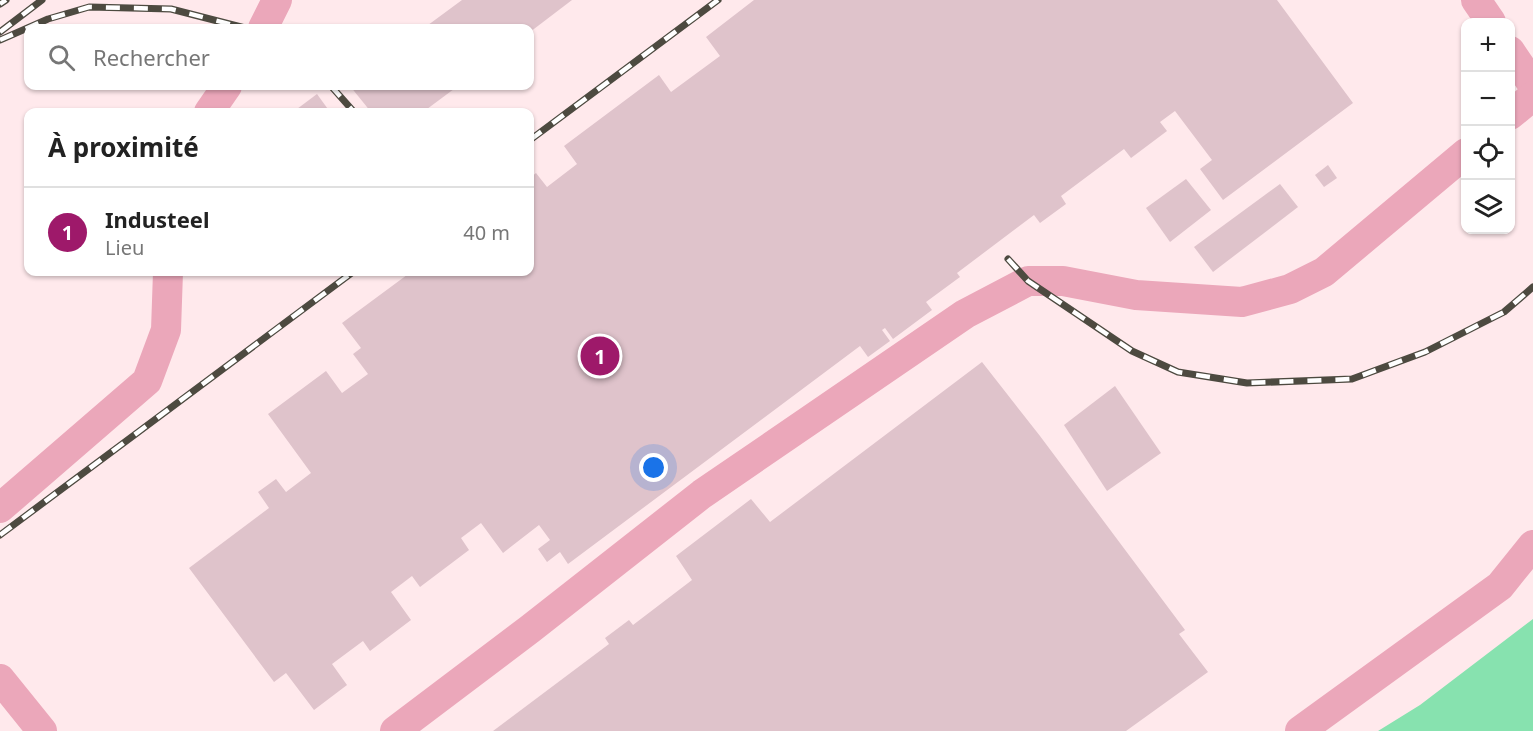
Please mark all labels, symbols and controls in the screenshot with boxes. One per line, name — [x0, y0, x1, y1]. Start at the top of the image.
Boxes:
map controls — [1461, 18, 1515, 234]
button: + — [1461, 18, 1515, 72]
search box — [24, 24, 534, 90]
icon: search — [45, 41, 78, 74]
text: Rechercher — [93, 42, 210, 72]
button: − — [1461, 72, 1515, 126]
button: locate — [1461, 126, 1515, 180]
text: À proximité — [48, 129, 199, 165]
button: layers — [1461, 180, 1515, 234]
text: Industeel — [105, 204, 209, 234]
text: 1 — [62, 219, 73, 246]
text: 40 m — [463, 219, 510, 246]
text: Lieu — [105, 234, 144, 261]
pin: 1 — [580, 334, 620, 378]
your location — [639, 453, 668, 482]

